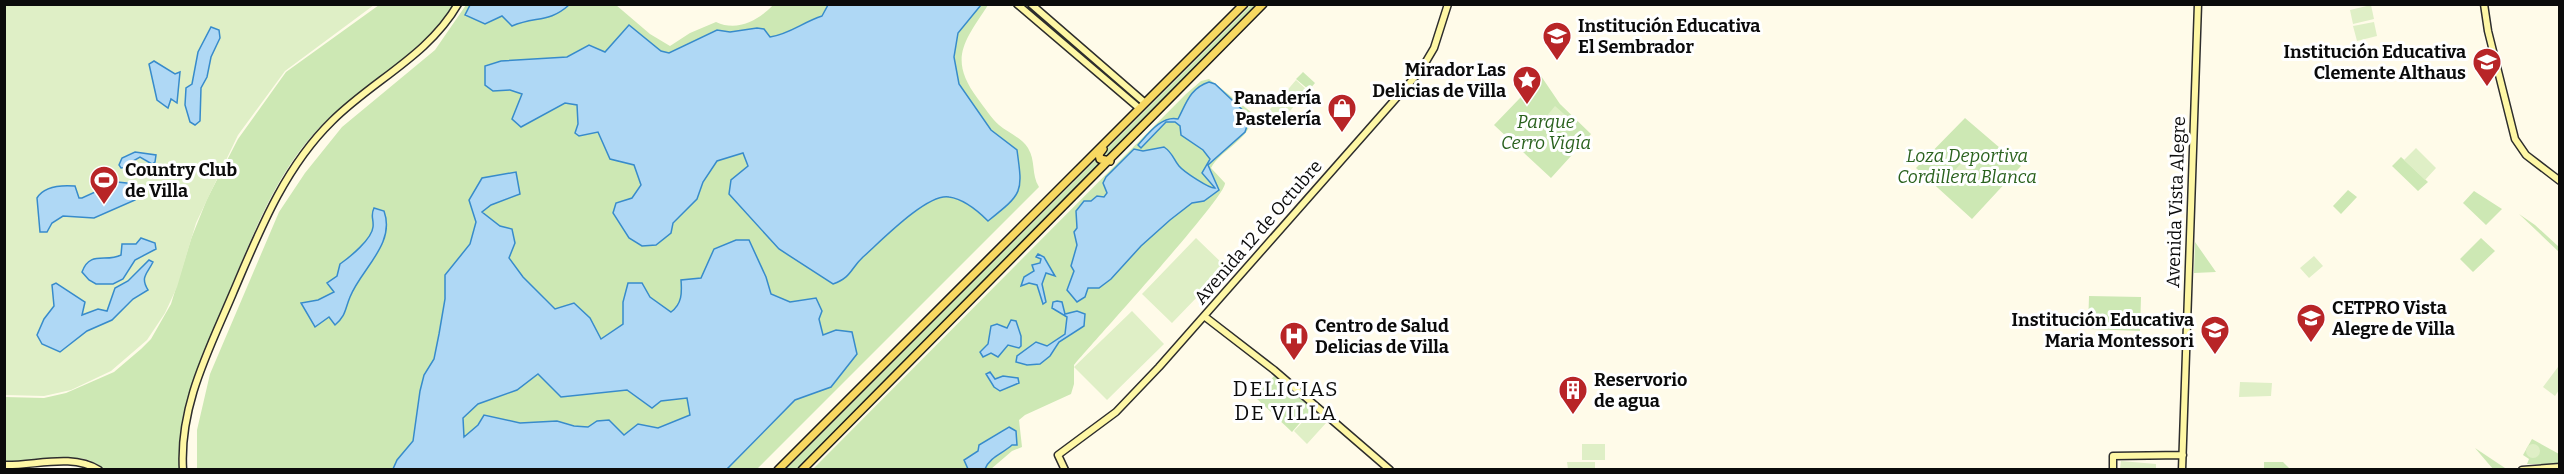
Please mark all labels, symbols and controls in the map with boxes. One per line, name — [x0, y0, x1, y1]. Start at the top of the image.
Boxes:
place label: Institución Educativa El Sembrador — [1578, 15, 1760, 58]
school or university icon: Institución Educativa El Sembrador — [1541, 20, 1573, 62]
place label: Institución Educativa Clemente Althaus — [2284, 41, 2466, 84]
school or university icon: Institución Educativa Clemente Althaus — [2471, 46, 2503, 88]
place label: Mirador Las Delicias de Villa — [1372, 59, 1506, 102]
place icon: Mirador Las Delicias de Villa — [1511, 64, 1543, 106]
place label: Panadería Pastelería — [1234, 87, 1321, 130]
shop icon: Panadería Pastelería — [1326, 92, 1358, 134]
park label: Parque Cerro Vigía — [1501, 111, 1591, 154]
street label: Avenida Vista Alegre — [2162, 116, 2190, 288]
park label: Loza Deportiva Cordillera Blanca — [1897, 145, 2037, 188]
street label: Avenida 12 de Octubre — [1189, 155, 1327, 309]
place label: Country Club de Villa — [125, 159, 237, 202]
sports icon: Country Club de Villa — [88, 164, 120, 206]
place label: CETPRO Vista Alegre de Villa — [2332, 297, 2455, 340]
school or university icon: CETPRO Vista Alegre de Villa — [2295, 302, 2327, 344]
place label: Institución Educativa Maria Montessori — [2012, 309, 2194, 352]
school or university icon: Institución Educativa Maria Montessori — [2199, 314, 2231, 356]
place label: Centro de Salud Delicias de Villa — [1315, 315, 1449, 358]
hospital icon: Centro de Salud Delicias de Villa — [1278, 320, 1310, 362]
place label: Reservorio de agua — [1594, 369, 1687, 412]
building icon: Reservorio de agua — [1557, 374, 1589, 416]
district label: DELICIAS DE VILLA — [1233, 376, 1339, 426]

